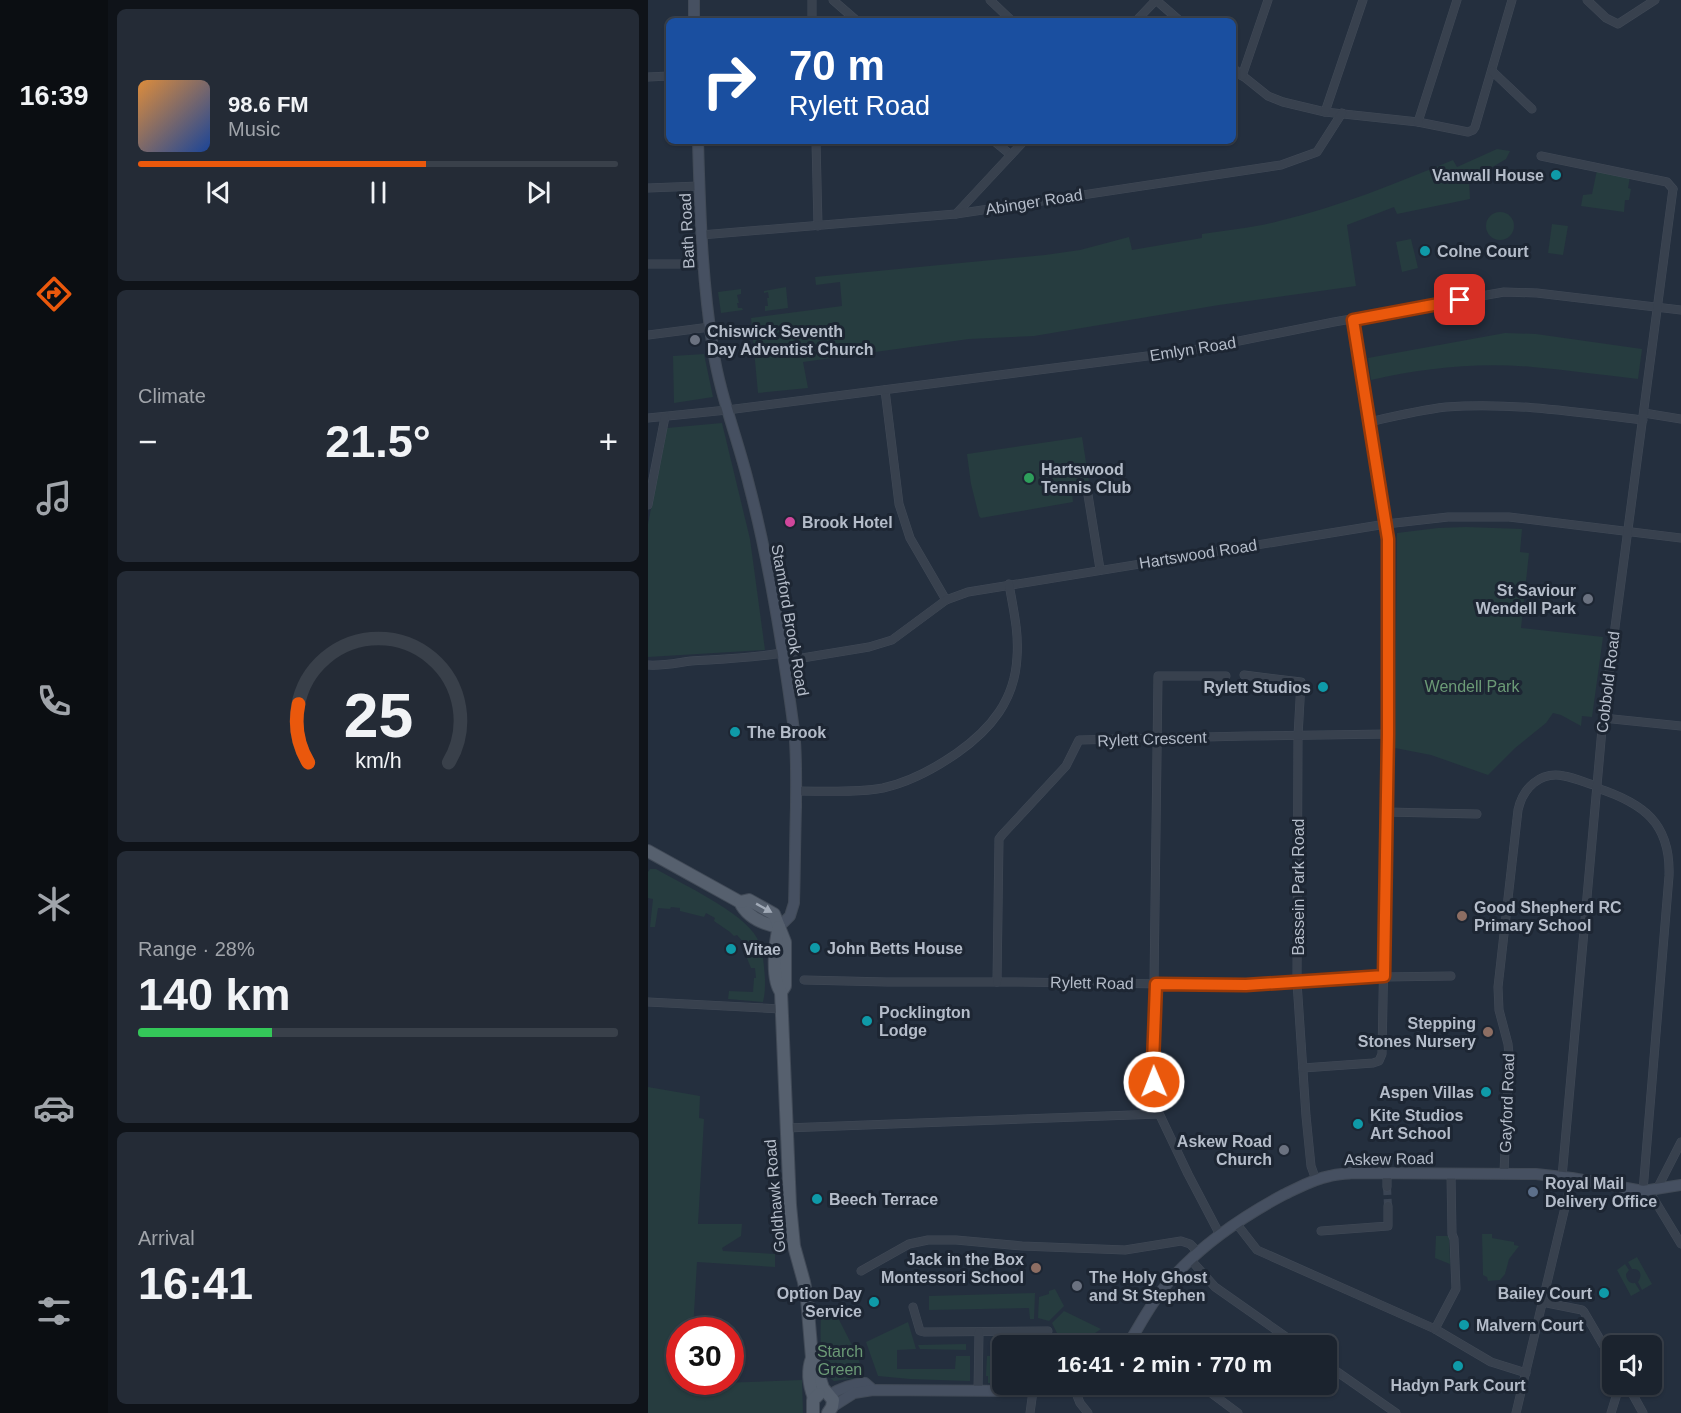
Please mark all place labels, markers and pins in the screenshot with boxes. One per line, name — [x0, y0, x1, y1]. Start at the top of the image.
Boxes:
place label: Vanwall House — [1432, 167, 1544, 184]
marker: Vanwall House — [1549, 168, 1563, 182]
place label: Colne Court — [1437, 243, 1529, 260]
marker: Colne Court — [1418, 244, 1432, 258]
pin — [1434, 274, 1485, 325]
place label: Chiswick Seventh Day Adventist Church — [707, 323, 874, 358]
marker: Chiswick Seventh Day Adventist Church — [688, 333, 702, 347]
place label: Hartswood Tennis Club — [1041, 461, 1132, 496]
marker: Hartswood Tennis Club — [1022, 471, 1036, 485]
place label: Brook Hotel — [802, 514, 893, 531]
marker: Brook Hotel — [783, 515, 797, 529]
place label: St Saviour Wendell Park — [1476, 582, 1576, 617]
marker: St Saviour Wendell Park — [1581, 592, 1595, 606]
place label: Rylett Studios — [1203, 679, 1311, 696]
marker: Rylett Studios — [1316, 680, 1330, 694]
place label: The Brook — [747, 724, 826, 741]
marker: The Brook — [728, 725, 742, 739]
place label: Good Shepherd RC Primary School — [1474, 899, 1622, 934]
marker: Good Shepherd RC Primary School — [1455, 909, 1469, 923]
place label: John Betts House — [827, 940, 963, 957]
place label: Vitae — [743, 941, 781, 958]
marker: John Betts House — [808, 941, 822, 955]
marker: Vitae — [724, 942, 738, 956]
place label: Pocklington Lodge — [879, 1004, 971, 1039]
marker: Pocklington Lodge — [860, 1014, 874, 1028]
place label: Stepping Stones Nursery — [1358, 1015, 1476, 1050]
marker: Stepping Stones Nursery — [1481, 1025, 1495, 1039]
place label: Aspen Villas — [1379, 1084, 1474, 1101]
marker: Aspen Villas — [1479, 1085, 1493, 1099]
place label: Kite Studios Art School — [1370, 1107, 1463, 1142]
marker: Kite Studios Art School — [1351, 1117, 1365, 1131]
place label: Askew Road Church — [1177, 1133, 1272, 1168]
marker: Askew Road Church — [1277, 1143, 1291, 1157]
place label: Royal Mail Delivery Office — [1545, 1175, 1657, 1210]
marker: Royal Mail Delivery Office — [1526, 1185, 1540, 1199]
place label: Beech Terrace — [829, 1191, 938, 1208]
marker: Beech Terrace — [810, 1192, 824, 1206]
place label: Jack in the Box Montessori School — [881, 1251, 1024, 1286]
marker: Jack in the Box Montessori School — [1029, 1261, 1043, 1275]
place label: The Holy Ghost and St Stephen — [1089, 1269, 1208, 1304]
marker: The Holy Ghost and St Stephen — [1070, 1279, 1084, 1293]
place label: Option Day Service — [777, 1285, 862, 1320]
place label: Bailey Court — [1498, 1285, 1593, 1302]
marker: Bailey Court — [1597, 1286, 1611, 1300]
marker: Option Day Service — [867, 1295, 881, 1309]
place label: Malvern Court — [1476, 1317, 1584, 1334]
marker: Malvern Court — [1457, 1318, 1471, 1332]
marker: Hadyn Park Court — [1451, 1359, 1465, 1373]
place label: Hadyn Park Court — [1390, 1377, 1526, 1394]

